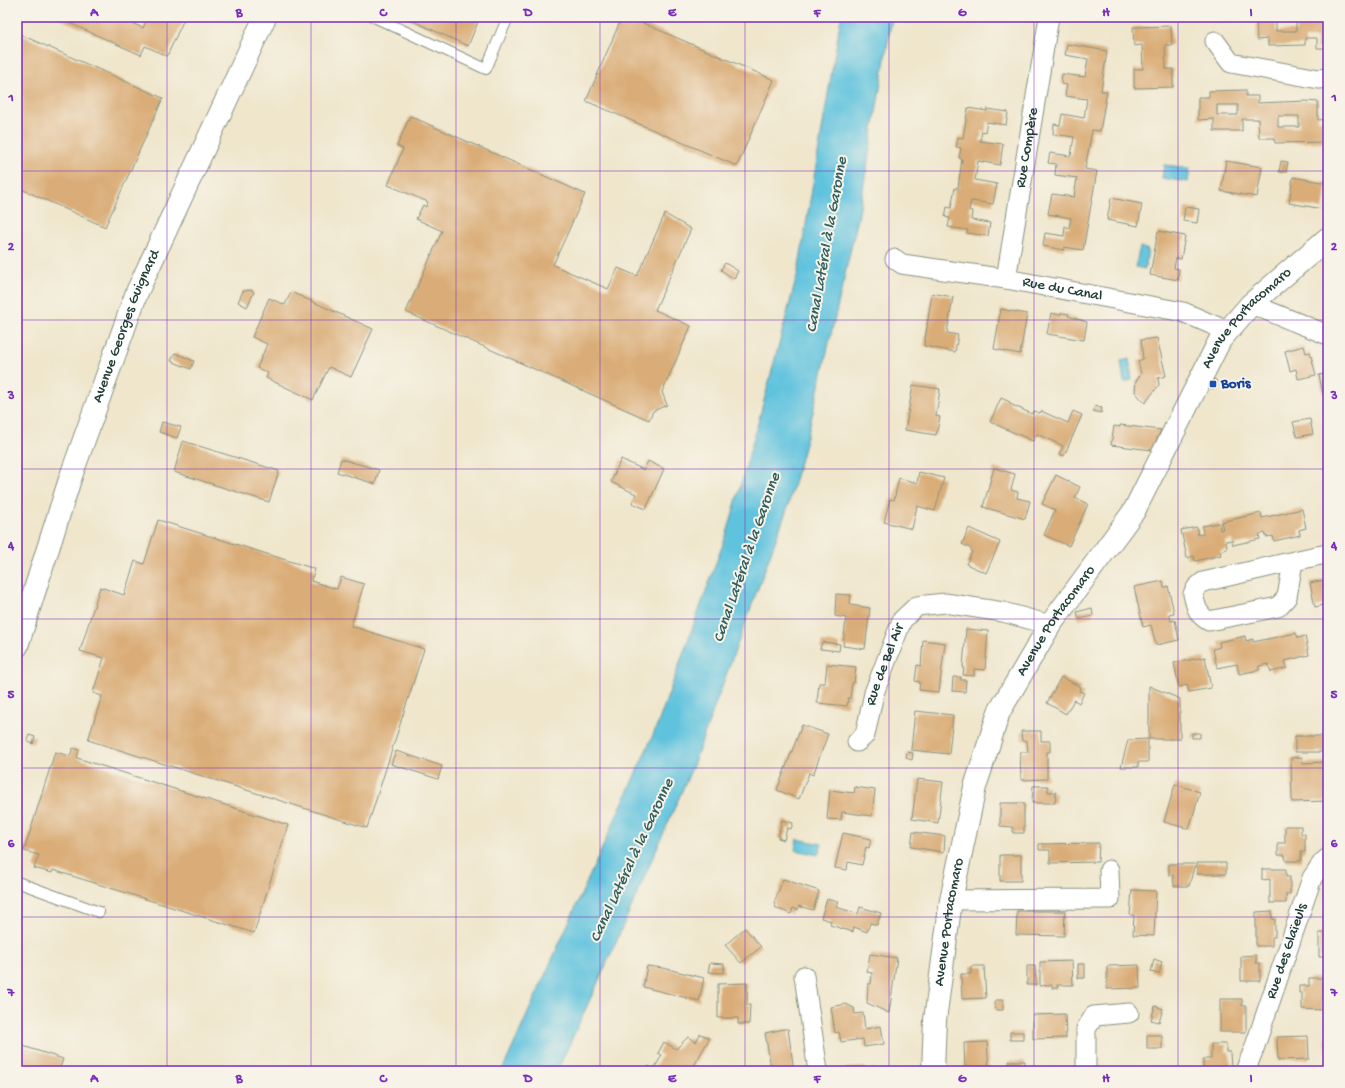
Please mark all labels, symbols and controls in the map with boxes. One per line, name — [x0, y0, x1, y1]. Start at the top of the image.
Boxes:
text: A — [89, 6, 99, 21]
text: B — [235, 6, 244, 21]
text: C — [378, 6, 388, 21]
text: D — [523, 6, 533, 21]
text: E — [668, 6, 677, 21]
text: F — [813, 6, 822, 21]
text: G — [958, 6, 967, 21]
text: H — [1102, 6, 1110, 21]
text: I — [1249, 6, 1253, 21]
text: 1 — [7, 91, 14, 106]
text: 1 — [1330, 91, 1337, 106]
street label: Rue Compère — [1012, 106, 1043, 189]
water label: Canal Latéral à la Garonne — [803, 155, 853, 334]
text: 2 — [8, 240, 15, 255]
text: 2 — [1331, 240, 1338, 255]
street label: Avenue Georges Guignard — [89, 246, 165, 405]
street label: Avenue Portacomaro — [1198, 264, 1296, 372]
street label: Rue du Canal — [1021, 273, 1104, 306]
place label: Boris — [1220, 375, 1252, 393]
marker: Boris — [1208, 379, 1218, 389]
text: 3 — [7, 389, 15, 404]
text: 3 — [1330, 389, 1338, 404]
water label: Canal Latéral à la Garonne — [710, 470, 786, 645]
text: 4 — [7, 539, 15, 554]
text: 4 — [1330, 539, 1338, 554]
street label: Avenue Portacomaro — [1013, 562, 1100, 680]
street label: Rue de Bel Air — [863, 620, 909, 707]
text: 5 — [8, 688, 15, 703]
text: 5 — [1331, 688, 1338, 703]
water label: Canal Latéral à la Garonne — [587, 776, 680, 946]
text: 6 — [8, 837, 15, 852]
text: 6 — [1331, 837, 1338, 852]
street label: Avenue Portacomaro — [931, 856, 969, 987]
street label: Rue des Glaïeuls — [1263, 901, 1312, 1001]
text: 7 — [7, 986, 16, 1001]
text: 7 — [1330, 986, 1339, 1001]
text: A — [89, 1072, 99, 1087]
text: B — [235, 1072, 244, 1087]
text: C — [378, 1072, 388, 1087]
text: D — [523, 1072, 533, 1087]
text: E — [668, 1072, 677, 1087]
text: F — [813, 1072, 822, 1087]
text: G — [958, 1072, 967, 1087]
text: H — [1102, 1072, 1110, 1087]
text: I — [1249, 1072, 1253, 1087]

